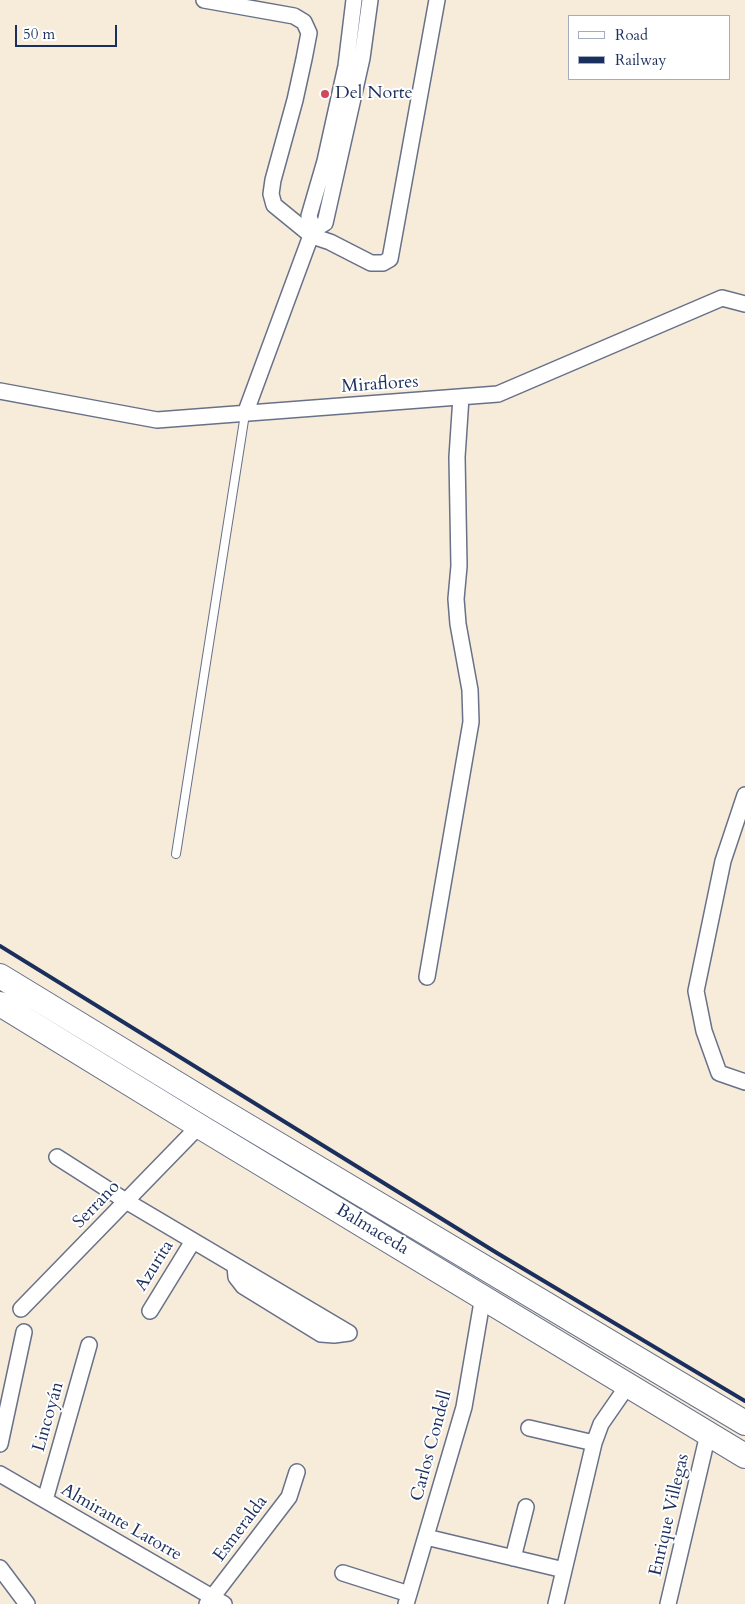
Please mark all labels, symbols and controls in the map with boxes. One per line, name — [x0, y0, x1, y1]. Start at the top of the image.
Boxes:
scale bar — [18, 15, 120, 47]
legend — [568, 15, 730, 80]
text: 50 m — [23, 24, 55, 44]
text: Road — [615, 25, 648, 45]
text: Railway — [615, 50, 666, 70]
place label: Del Norte — [335, 83, 413, 105]
marker: Del Norte — [319, 88, 331, 100]
street label: Miraflores — [341, 372, 419, 398]
street label: Serrano — [69, 1177, 125, 1233]
street label: Balmaceda — [332, 1200, 412, 1260]
street label: Azurita — [131, 1237, 179, 1295]
street label: Lincoyán — [29, 1380, 69, 1454]
street label: Carlos Condell — [407, 1388, 457, 1504]
street label: Enrique Villegas — [645, 1452, 695, 1578]
street label: Almirante Latorre — [57, 1480, 185, 1566]
street label: Esmeralda — [209, 1492, 273, 1566]

